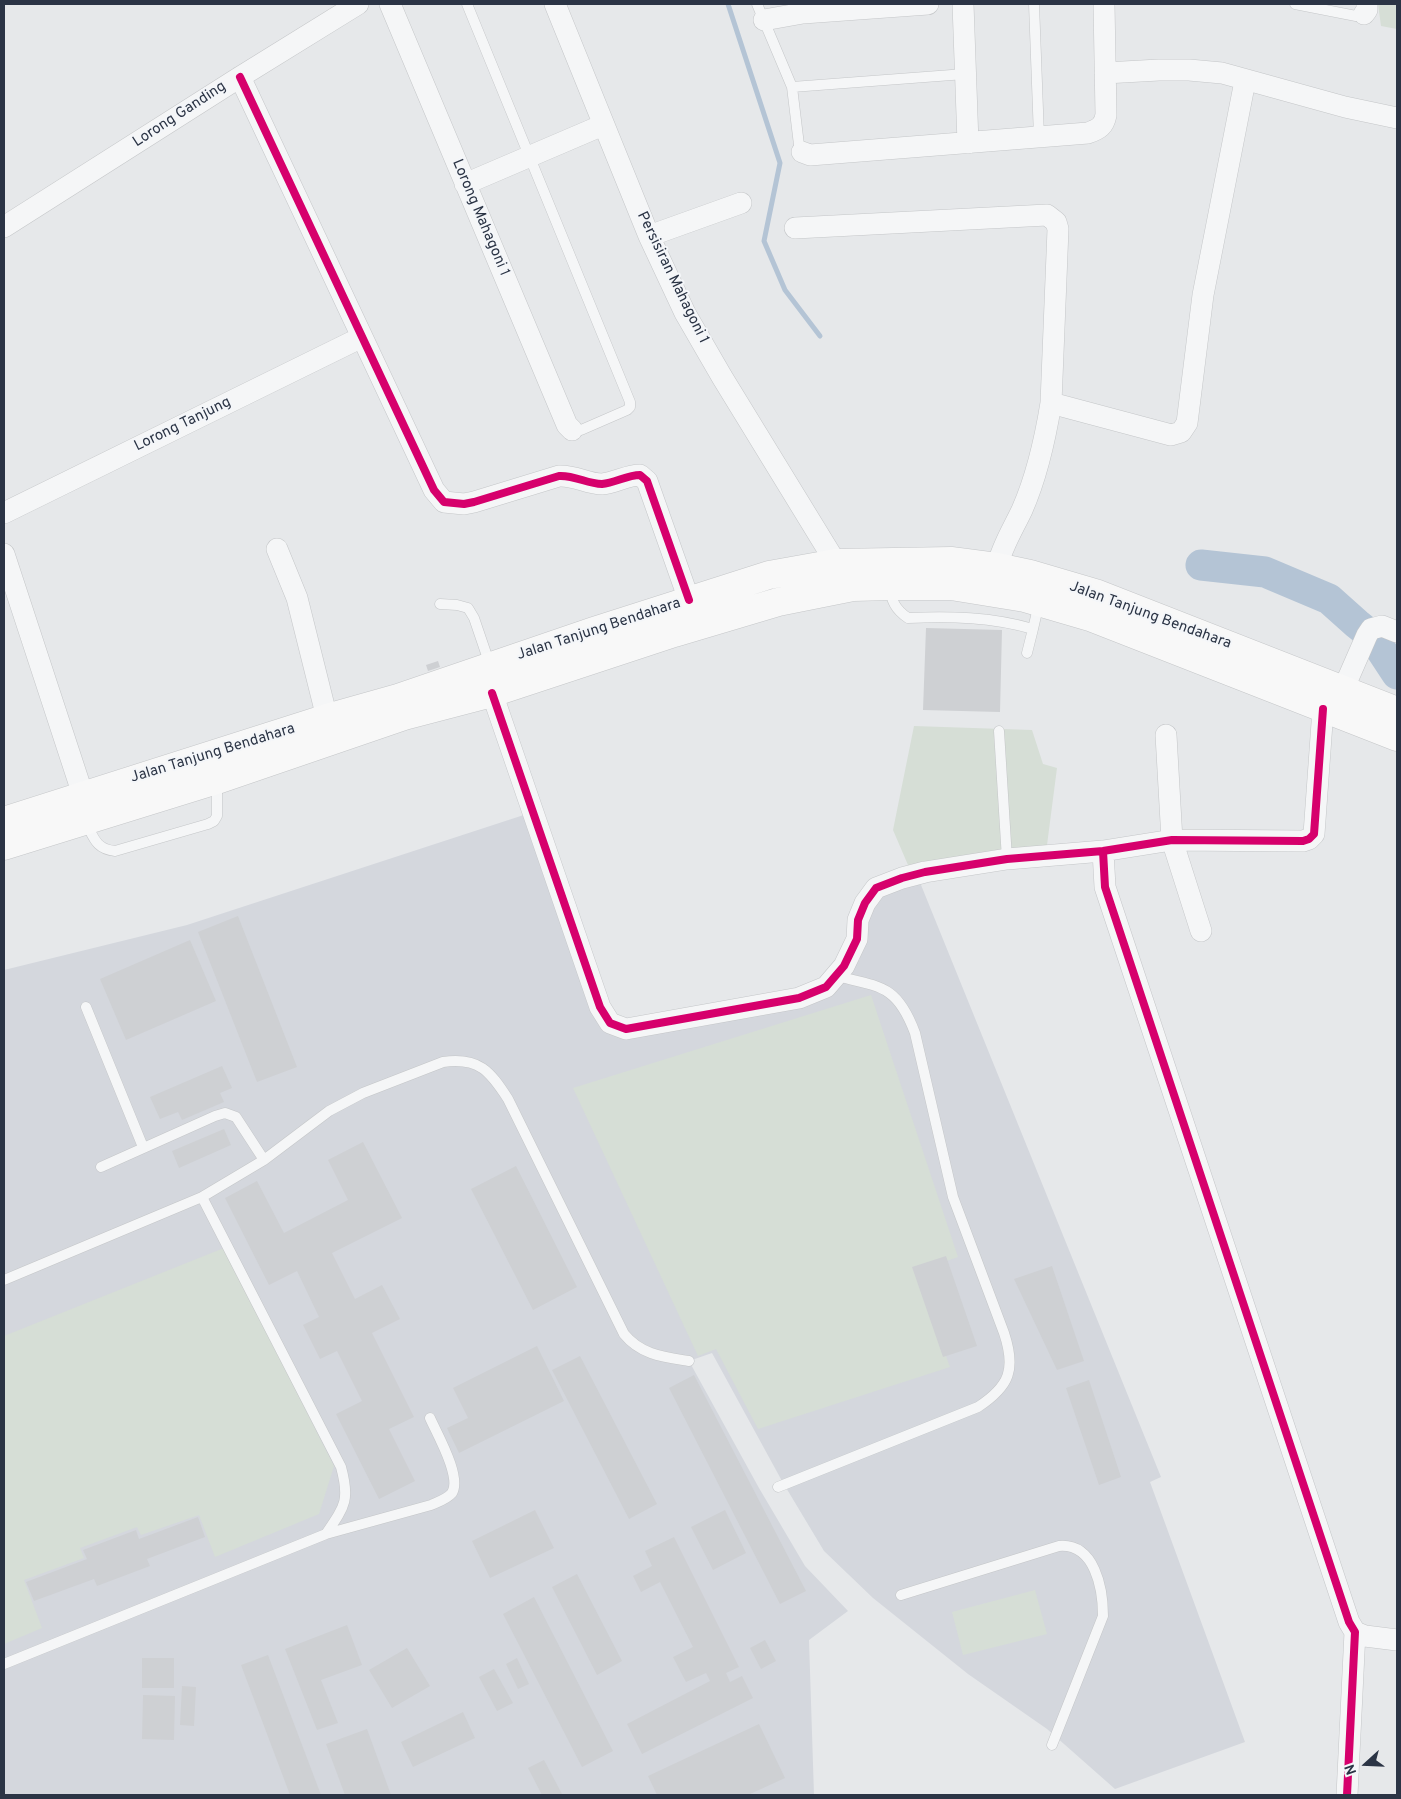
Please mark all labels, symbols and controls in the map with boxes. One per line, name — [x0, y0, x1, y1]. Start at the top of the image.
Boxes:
street label: Lorong Ganding — [130, 78, 230, 152]
street label: Lorong Mahagoni 1 — [447, 157, 513, 279]
street label: Persisiran Mahagoni 1 — [632, 209, 712, 347]
street label: Lorong Tanjung — [132, 394, 234, 456]
street label: Jalan Tanjung Bendahara — [1067, 578, 1233, 654]
street label: Jalan Tanjung Bendahara — [515, 595, 683, 665]
street label: Jalan Tanjung Bendahara — [129, 720, 297, 788]
north arrow — [1341, 1739, 1391, 1789]
text: N — [1342, 1762, 1361, 1777]

